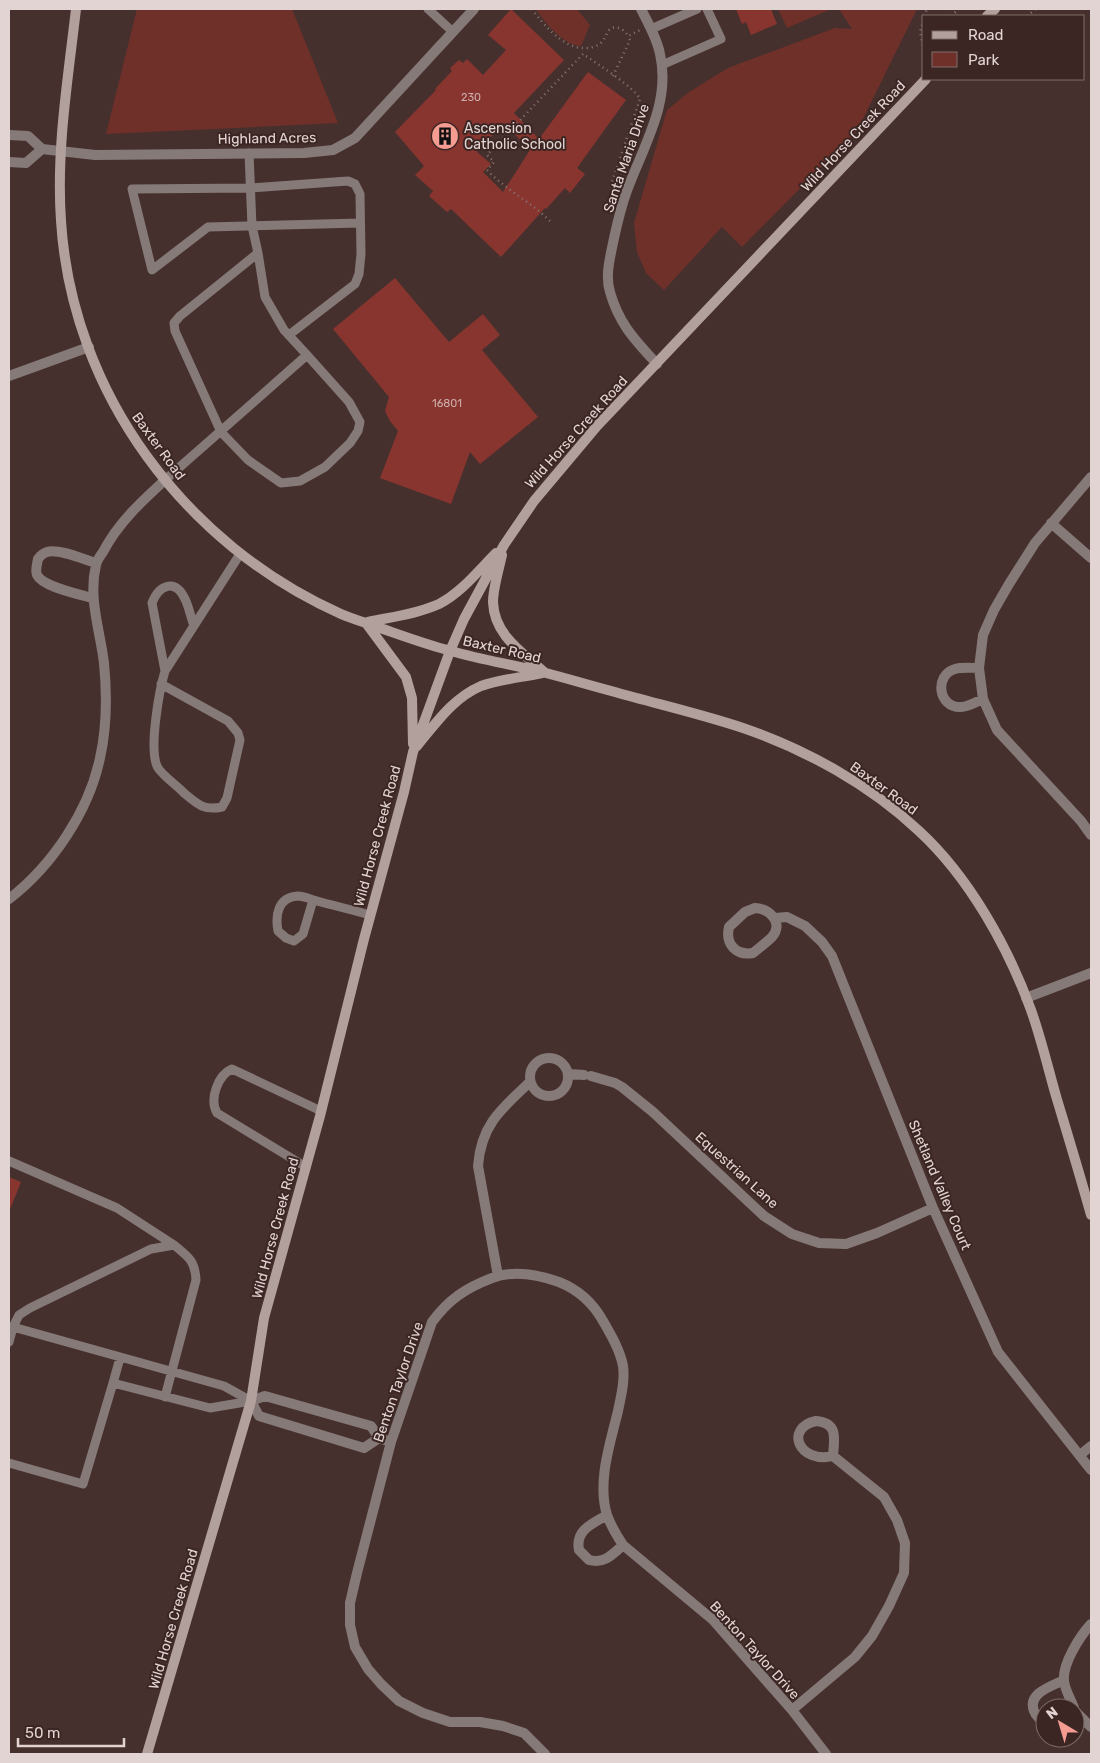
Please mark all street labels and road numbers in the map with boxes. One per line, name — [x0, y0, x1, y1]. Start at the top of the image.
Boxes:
street label: Wild Horse Creek Road — [798, 77, 909, 195]
street label: Santa Maria Drive — [600, 101, 653, 215]
street label: Highland Acres — [218, 129, 316, 148]
street label: Wild Horse Creek Road — [521, 373, 631, 492]
street label: Baxter Road — [128, 409, 189, 483]
street label: Baxter Road — [461, 632, 543, 667]
street label: Baxter Road — [847, 758, 921, 819]
street label: Wild Horse Creek Road — [350, 764, 405, 909]
street label: Shetland Valley Court — [904, 1118, 975, 1253]
street label: Equestrian Lane — [692, 1129, 782, 1212]
street label: Wild Horse Creek Road — [248, 1156, 303, 1301]
street label: Benton Taylor Drive — [370, 1320, 427, 1445]
street label: Wild Horse Creek Road — [145, 1547, 202, 1691]
street label: Benton Taylor Drive — [706, 1598, 803, 1703]

